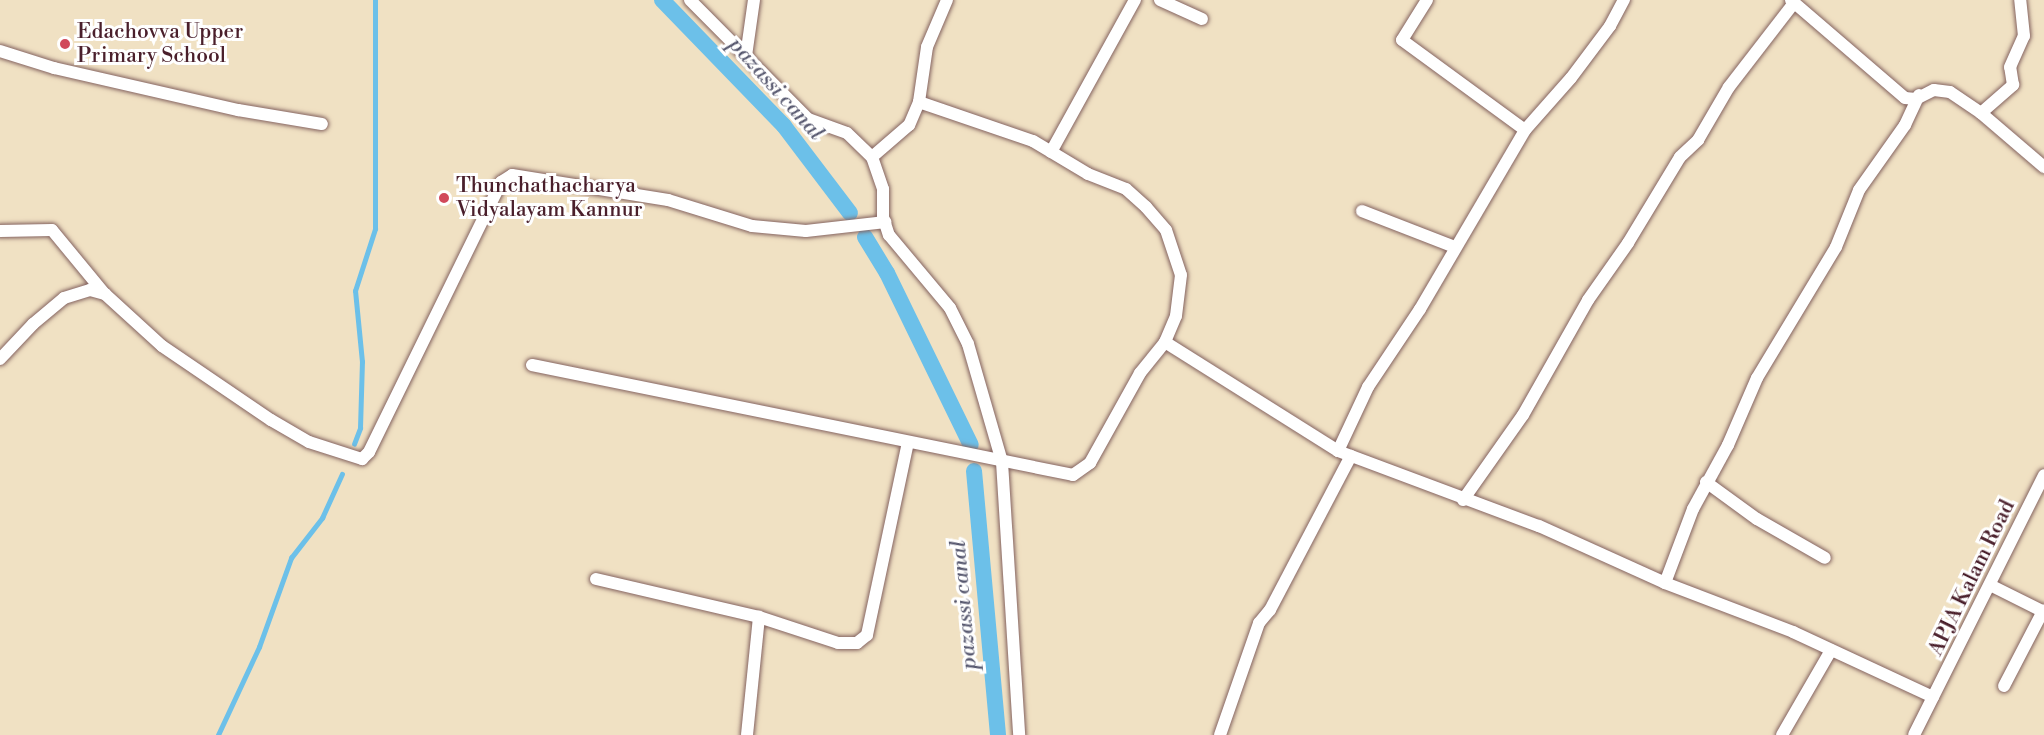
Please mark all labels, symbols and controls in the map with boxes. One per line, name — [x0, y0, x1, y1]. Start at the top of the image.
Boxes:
place label: Edachovva Upper Primary School — [77, 19, 243, 69]
water label: pazassi canal — [723, 32, 829, 146]
marker: Edachovva Upper Primary School — [58, 37, 72, 51]
place label: Thunchathacharya Vidyalayam Kannur — [456, 173, 643, 223]
marker: Thunchathacharya Vidyalayam Kannur — [437, 191, 451, 205]
street label: APJA Kalam Road — [1923, 496, 2021, 660]
water label: pazassi canal — [945, 539, 983, 671]

